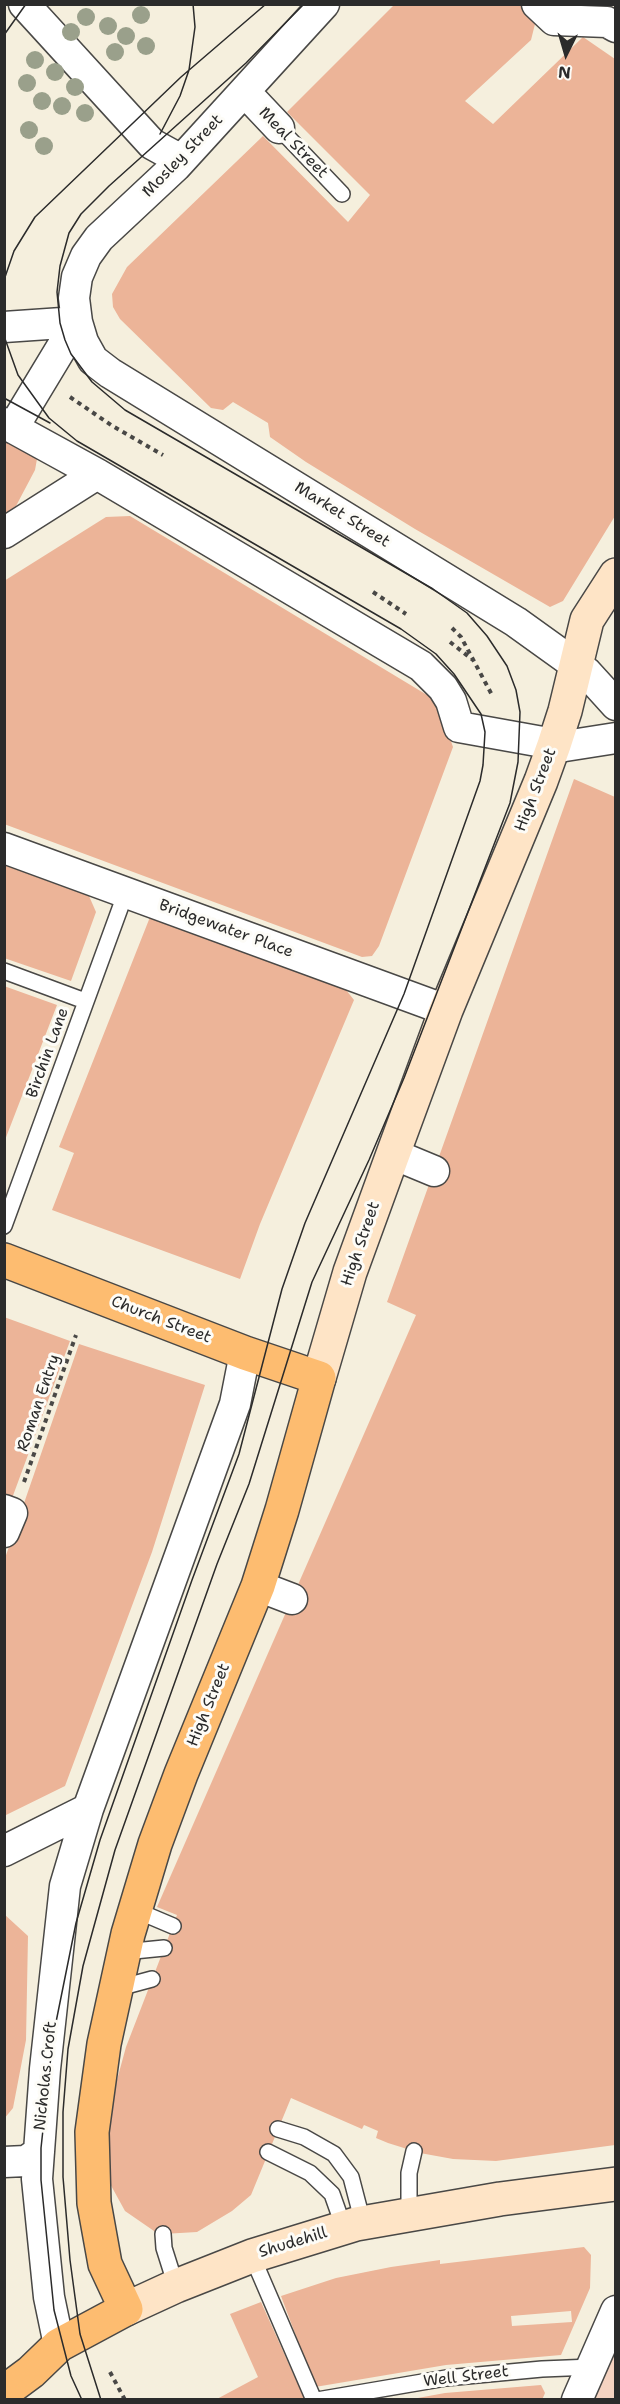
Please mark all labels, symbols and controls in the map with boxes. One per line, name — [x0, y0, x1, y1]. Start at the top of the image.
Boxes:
north arrow — [536, 24, 596, 84]
text: N — [557, 61, 572, 83]
street label: Meal Street — [254, 103, 332, 183]
street label: Mosley Street — [139, 111, 227, 201]
street label: Market Street — [291, 478, 393, 552]
street label: High Street — [511, 745, 561, 835]
street label: Bridgewater Place — [156, 896, 296, 962]
street label: Birchin Lane — [23, 1005, 73, 1101]
street label: High Street — [338, 1199, 384, 1289]
street label: Church Street — [108, 1292, 214, 1348]
street label: Roman Entry — [13, 1352, 65, 1454]
street label: High Street — [184, 1661, 234, 1749]
street label: Nicholas Croft — [31, 2020, 61, 2132]
street label: Shudehill — [257, 2224, 329, 2262]
street label: Well Street — [422, 2362, 510, 2392]

